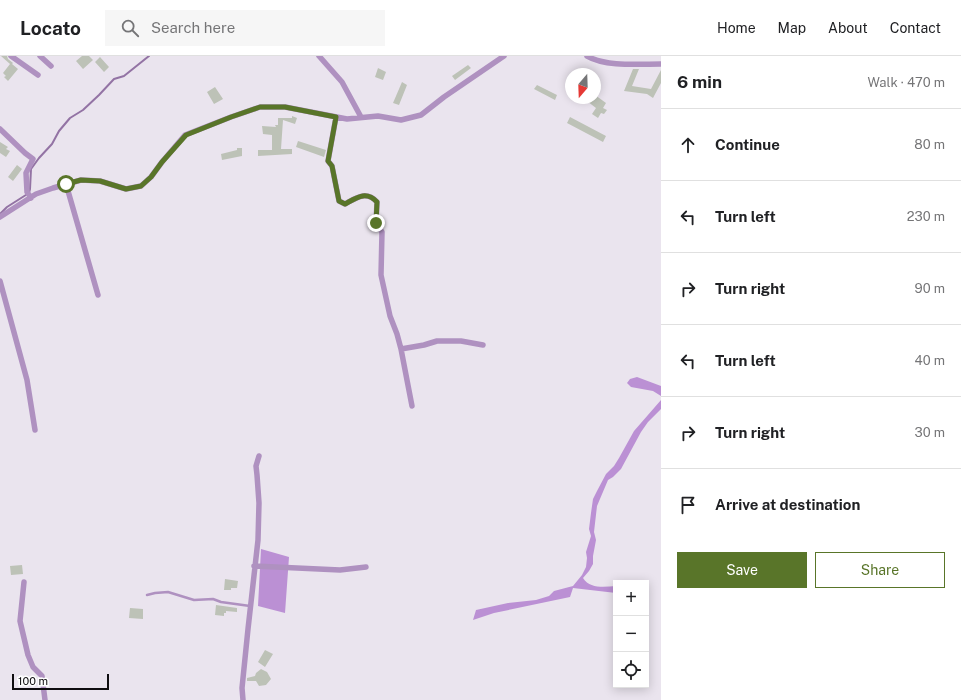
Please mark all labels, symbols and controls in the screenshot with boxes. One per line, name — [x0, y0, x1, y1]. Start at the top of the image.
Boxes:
search box — [105, 10, 385, 46]
text: Locato — [20, 17, 81, 39]
icon: search — [119, 17, 141, 39]
text: Search here — [151, 19, 235, 36]
text: Home — [717, 20, 756, 36]
text: Map — [778, 20, 806, 36]
text: About — [828, 20, 868, 36]
text: Contact — [890, 20, 941, 36]
north arrow — [565, 68, 601, 104]
text: 6 min — [677, 72, 722, 92]
text: Walk · 470 m — [868, 75, 945, 90]
icon: ahead — [677, 134, 699, 156]
text: Continue — [715, 136, 780, 153]
text: 80 m — [914, 137, 945, 152]
route start — [57, 175, 75, 193]
icon: left — [677, 206, 699, 228]
text: Turn left — [715, 208, 776, 225]
text: 230 m — [907, 209, 945, 224]
route end — [367, 214, 385, 232]
icon: right — [677, 278, 699, 300]
text: Turn right — [715, 280, 785, 297]
text: 90 m — [915, 281, 945, 296]
icon: left — [677, 350, 699, 372]
text: Turn left — [715, 352, 776, 369]
text: 40 m — [914, 353, 945, 368]
icon: right — [677, 422, 699, 444]
text: Turn right — [715, 424, 785, 441]
text: 30 m — [915, 425, 945, 440]
icon: arrive — [677, 494, 699, 516]
text: Arrive at destination — [715, 496, 860, 513]
button: Save — [677, 552, 807, 588]
button: Share — [815, 552, 945, 588]
map controls — [613, 580, 649, 688]
button: + — [613, 580, 649, 616]
button: − — [613, 616, 649, 652]
button: locate — [613, 652, 649, 688]
scale bar — [12, 672, 109, 691]
text: 100 m — [18, 675, 48, 687]

